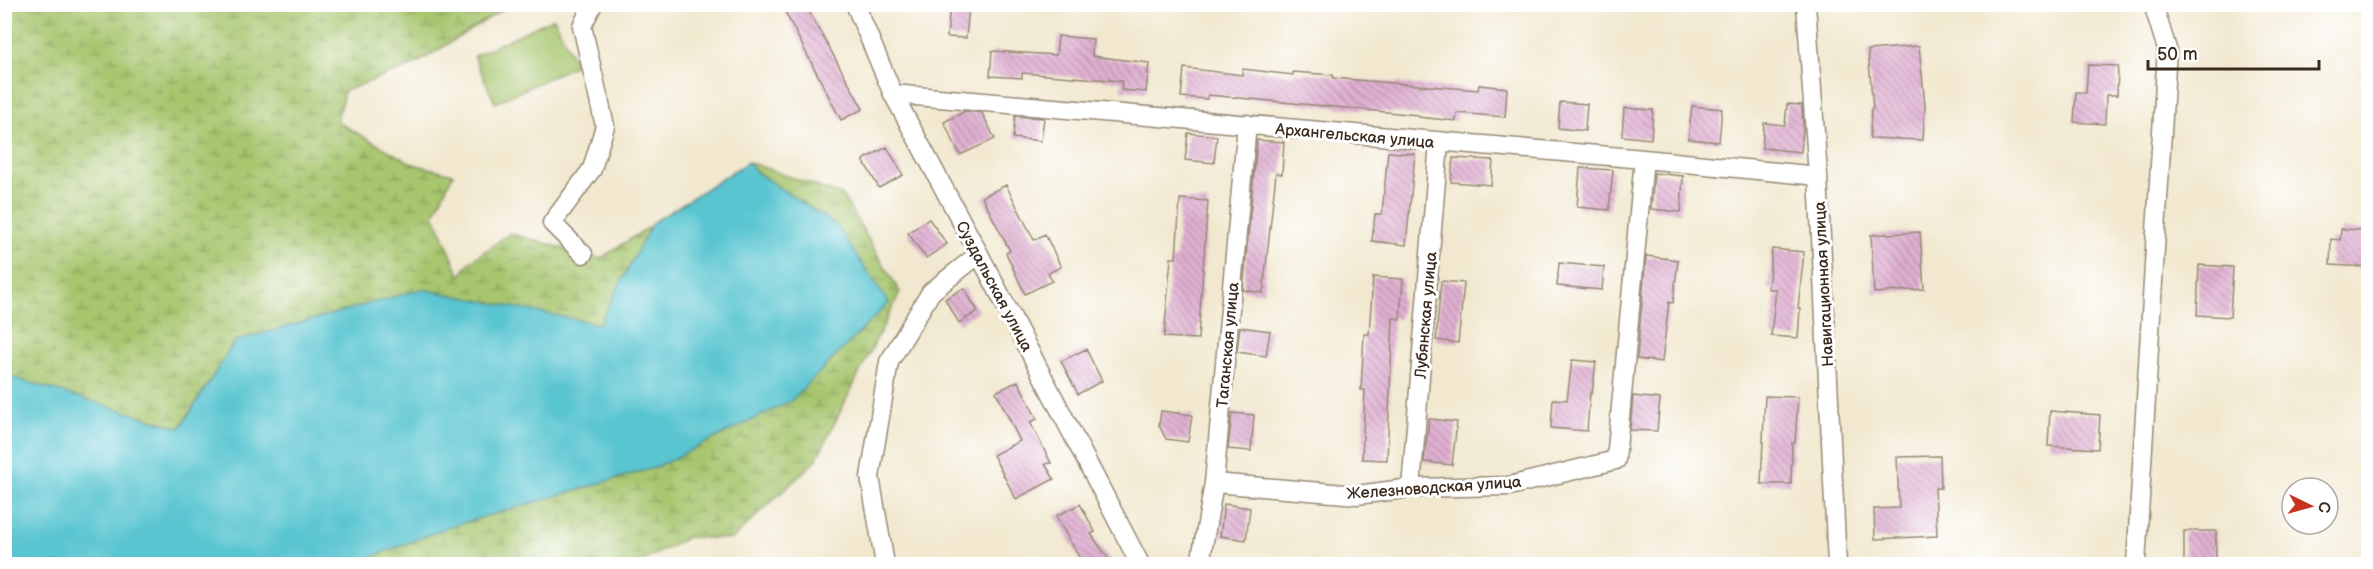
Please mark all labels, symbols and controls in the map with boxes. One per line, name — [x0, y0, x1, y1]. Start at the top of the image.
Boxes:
scale bar — [2148, 33, 2319, 71]
text: 50 m — [2157, 44, 2198, 65]
street label: Архангельская улица — [1274, 120, 1436, 153]
street label: Навигационная улица — [1811, 200, 1838, 367]
street label: Суздальская улица — [951, 218, 1036, 356]
street label: Лубянская улица — [1411, 250, 1442, 380]
street label: Таганская улица — [1214, 281, 1244, 409]
street label: Железноводская улица — [1346, 473, 1523, 504]
north arrow — [2280, 476, 2340, 536]
text: С — [2313, 501, 2333, 514]

